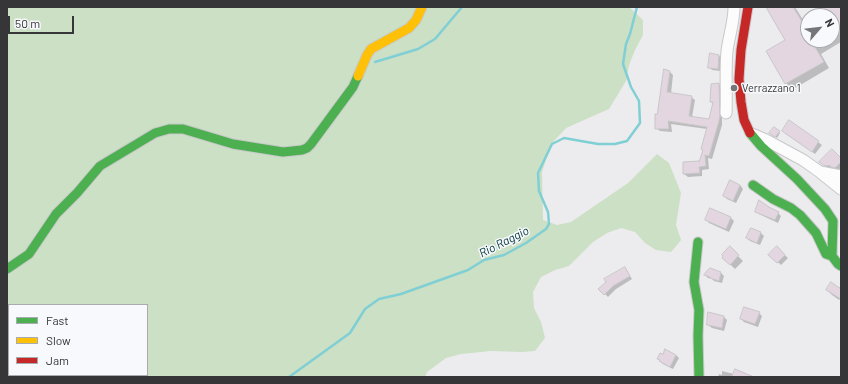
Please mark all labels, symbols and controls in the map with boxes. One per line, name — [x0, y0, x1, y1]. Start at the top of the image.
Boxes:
scale bar — [10, 8, 76, 34]
north arrow — [800, 8, 840, 48]
text: 50 m — [15, 16, 40, 30]
text: N — [823, 16, 838, 29]
place label: Verrazzano 1 — [742, 81, 801, 95]
marker: Verrazzano 1 — [729, 83, 739, 93]
water label: Rio Raggio — [477, 223, 531, 261]
legend — [8, 304, 148, 376]
text: Fast — [46, 313, 69, 327]
text: Slow — [46, 333, 71, 347]
text: Jam — [46, 353, 69, 367]

